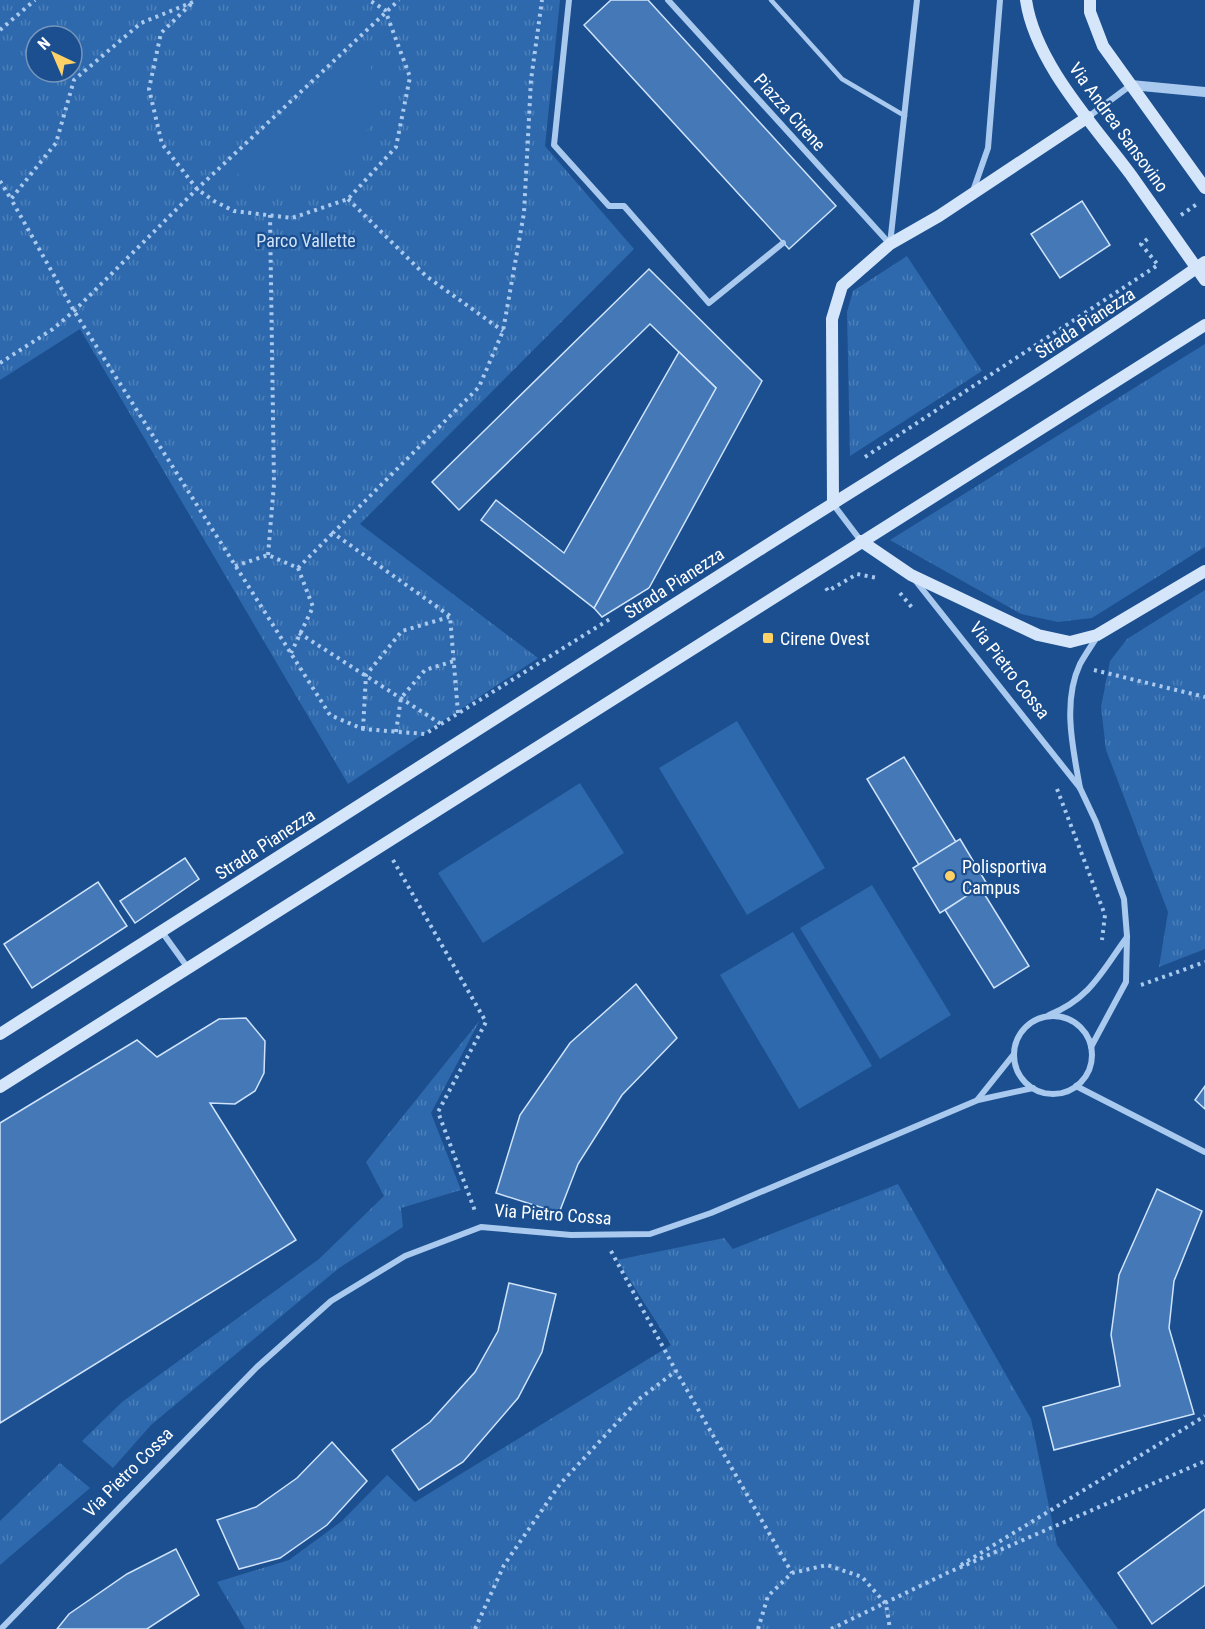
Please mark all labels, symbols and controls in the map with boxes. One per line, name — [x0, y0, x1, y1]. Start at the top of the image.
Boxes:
north arrow — [24, 24, 84, 84]
text: N — [34, 33, 54, 54]
street label: Via Andrea Sansovino — [1065, 58, 1173, 196]
street label: Piazza Cirene — [750, 69, 830, 155]
park label: Parco Vallette — [256, 230, 356, 251]
street label: Strada Pianezza — [1031, 283, 1139, 363]
street label: Strada Pianezza — [620, 543, 728, 623]
street label: Via Pietro Cossa — [966, 617, 1054, 723]
place label: Cirene Ovest — [780, 628, 870, 649]
marker: Cirene Ovest — [761, 631, 775, 645]
street label: Strada Pianezza — [211, 804, 319, 884]
place label: Polisportiva Campus — [962, 856, 1047, 898]
marker: Polisportiva Campus — [943, 869, 957, 883]
street label: Via Pietro Cossa — [494, 1199, 612, 1229]
street label: Via Pietro Cossa — [79, 1423, 177, 1521]

